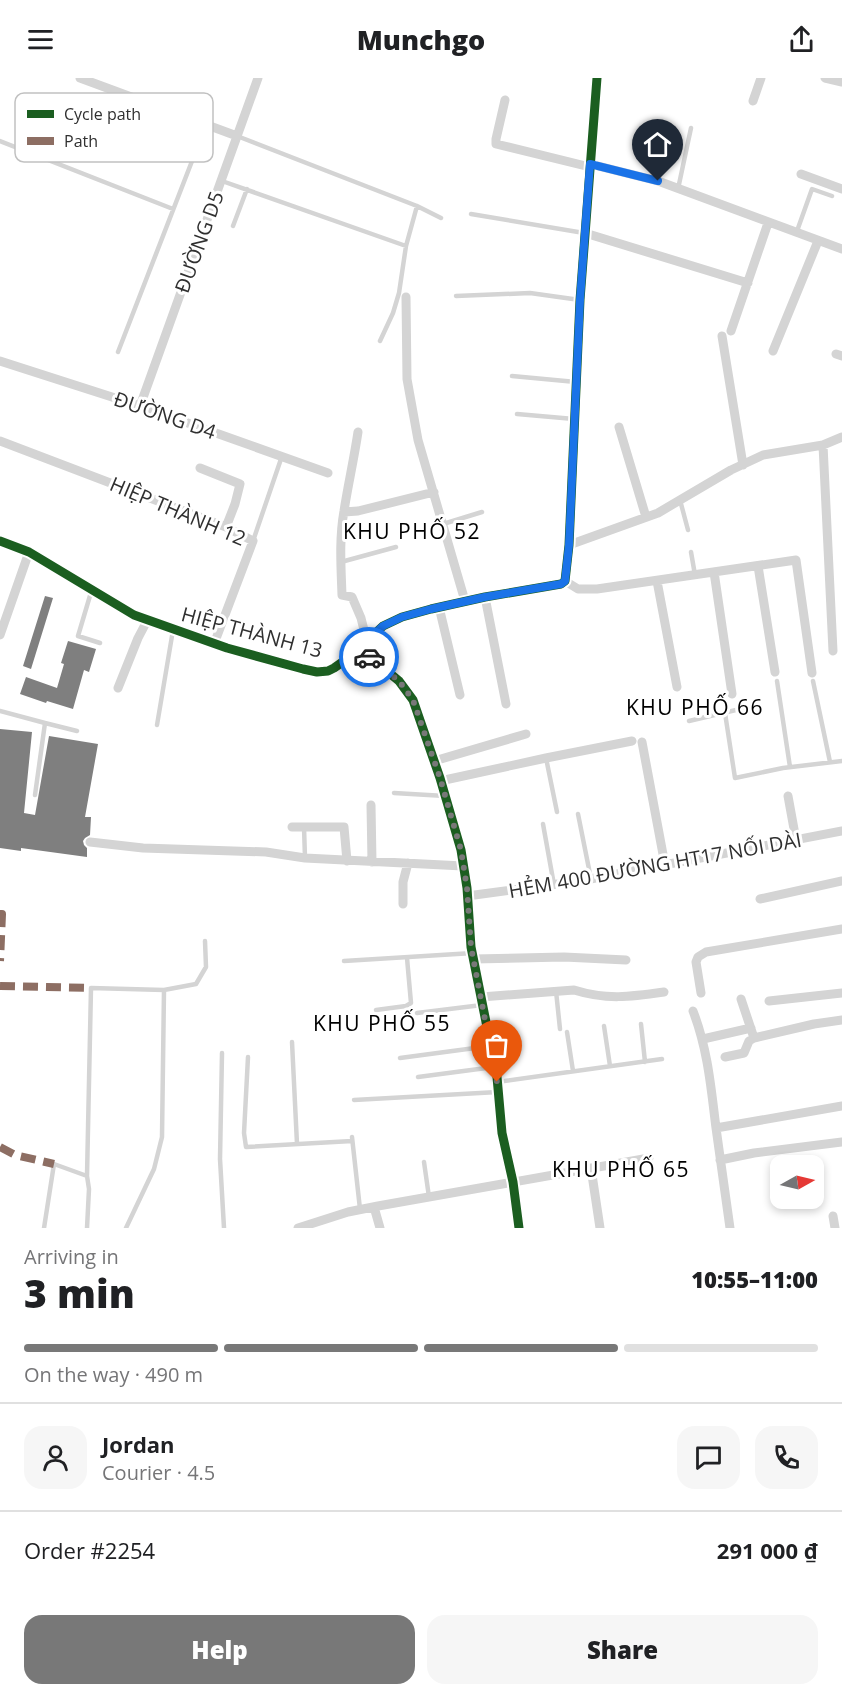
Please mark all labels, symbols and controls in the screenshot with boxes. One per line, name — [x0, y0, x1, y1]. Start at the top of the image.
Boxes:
text: Munchgo — [357, 21, 485, 58]
icon: menu — [24, 23, 57, 56]
icon: share — [785, 23, 818, 56]
legend — [15, 93, 213, 162]
text: Cycle path — [64, 103, 141, 125]
pin — [632, 119, 683, 181]
icon: home — [641, 128, 674, 161]
text: Path — [64, 130, 98, 152]
street label: ĐƯỜNG D5 — [168, 187, 230, 297]
street label: ĐƯỜNG D4 — [110, 385, 220, 445]
street label: HIỆP THÀNH 12 — [106, 470, 250, 552]
district label: KHU PHỐ 52 — [343, 517, 481, 545]
street label: HIỆP THÀNH 13 — [178, 600, 326, 664]
courier — [339, 627, 399, 687]
icon: car — [353, 641, 386, 674]
district label: KHU PHỐ 66 — [626, 693, 764, 721]
street label: HẺM 400 ĐƯỜNG HT17 NỐI DÀI — [506, 826, 804, 904]
district label: KHU PHỐ 55 — [313, 1009, 451, 1037]
pin — [471, 1020, 522, 1082]
icon: bag — [480, 1029, 513, 1062]
district label: KHU PHỐ 65 — [552, 1155, 690, 1183]
north arrow — [770, 1155, 824, 1209]
map controls — [770, 1155, 824, 1209]
text: Arriving in — [24, 1243, 119, 1270]
text: 10:55–11:00 — [691, 1264, 818, 1294]
text: 3 min — [24, 1266, 135, 1319]
text: On the way · 490 m — [24, 1361, 203, 1388]
button: person — [24, 1426, 87, 1489]
button: chat — [677, 1426, 740, 1489]
button: phone — [755, 1426, 818, 1489]
text: Jordan — [102, 1429, 175, 1459]
text: Courier · 4.5 — [102, 1459, 215, 1486]
text: Order #2254 — [24, 1535, 155, 1565]
text: 291 000 ₫ — [717, 1535, 818, 1565]
button: Help — [24, 1615, 415, 1684]
button: Share — [427, 1615, 818, 1684]

